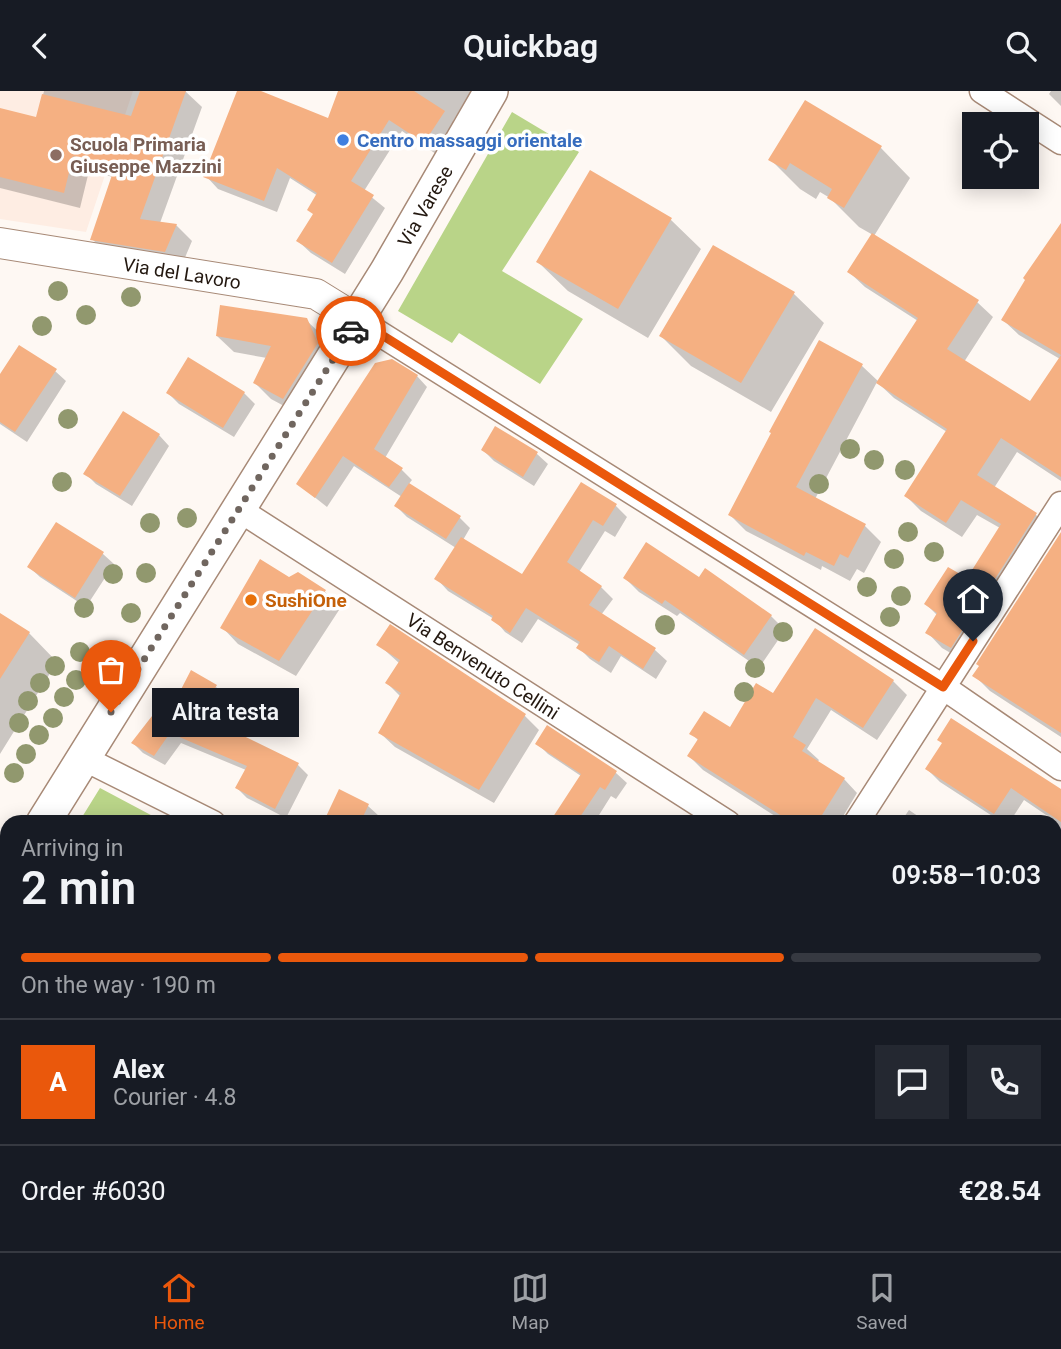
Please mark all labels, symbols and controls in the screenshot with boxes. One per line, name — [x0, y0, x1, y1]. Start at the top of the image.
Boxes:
icon: back — [21, 27, 59, 65]
text: Quickbag — [463, 27, 598, 65]
icon: search — [1002, 27, 1040, 65]
map controls — [962, 112, 1039, 189]
button: locate — [962, 112, 1039, 189]
place label: Centro massaggi orientale — [357, 129, 582, 152]
marker: Centro massaggi orientale — [335, 132, 351, 148]
place label: Scuola Primaria Giuseppe Mazzini — [70, 133, 222, 178]
marker: Scuola Primaria Giuseppe Mazzini — [48, 147, 64, 163]
street label: Via Varese — [393, 162, 458, 251]
street label: Via del Lavoro — [121, 253, 243, 294]
courier — [316, 296, 386, 366]
icon: car — [332, 312, 370, 350]
pin — [943, 569, 1003, 641]
icon: home — [954, 580, 992, 618]
place label: SushiOne — [265, 589, 347, 612]
marker: SushiOne — [243, 592, 259, 608]
street label: Via Benvenuto Cellini — [402, 608, 563, 724]
pin — [81, 640, 141, 712]
icon: bag — [92, 651, 130, 689]
callout: Altra testa — [153, 687, 300, 737]
text: Altra testa — [172, 699, 279, 726]
text: Arriving in — [21, 835, 124, 862]
text: 09:58–10:03 — [891, 860, 1041, 890]
text: 2 min — [21, 861, 136, 915]
text: On the way · 190 m — [21, 972, 216, 999]
button: chat — [875, 1045, 949, 1119]
button: phone — [967, 1045, 1041, 1119]
text: Alex — [113, 1054, 165, 1084]
text: A — [49, 1067, 67, 1097]
text: Courier · 4.8 — [113, 1084, 236, 1111]
text: Order #6030 — [21, 1176, 166, 1206]
text: €28.54 — [959, 1176, 1041, 1206]
tab: Home — [153, 1269, 205, 1334]
tab: Map — [511, 1269, 549, 1334]
tab: Saved — [856, 1269, 908, 1334]

